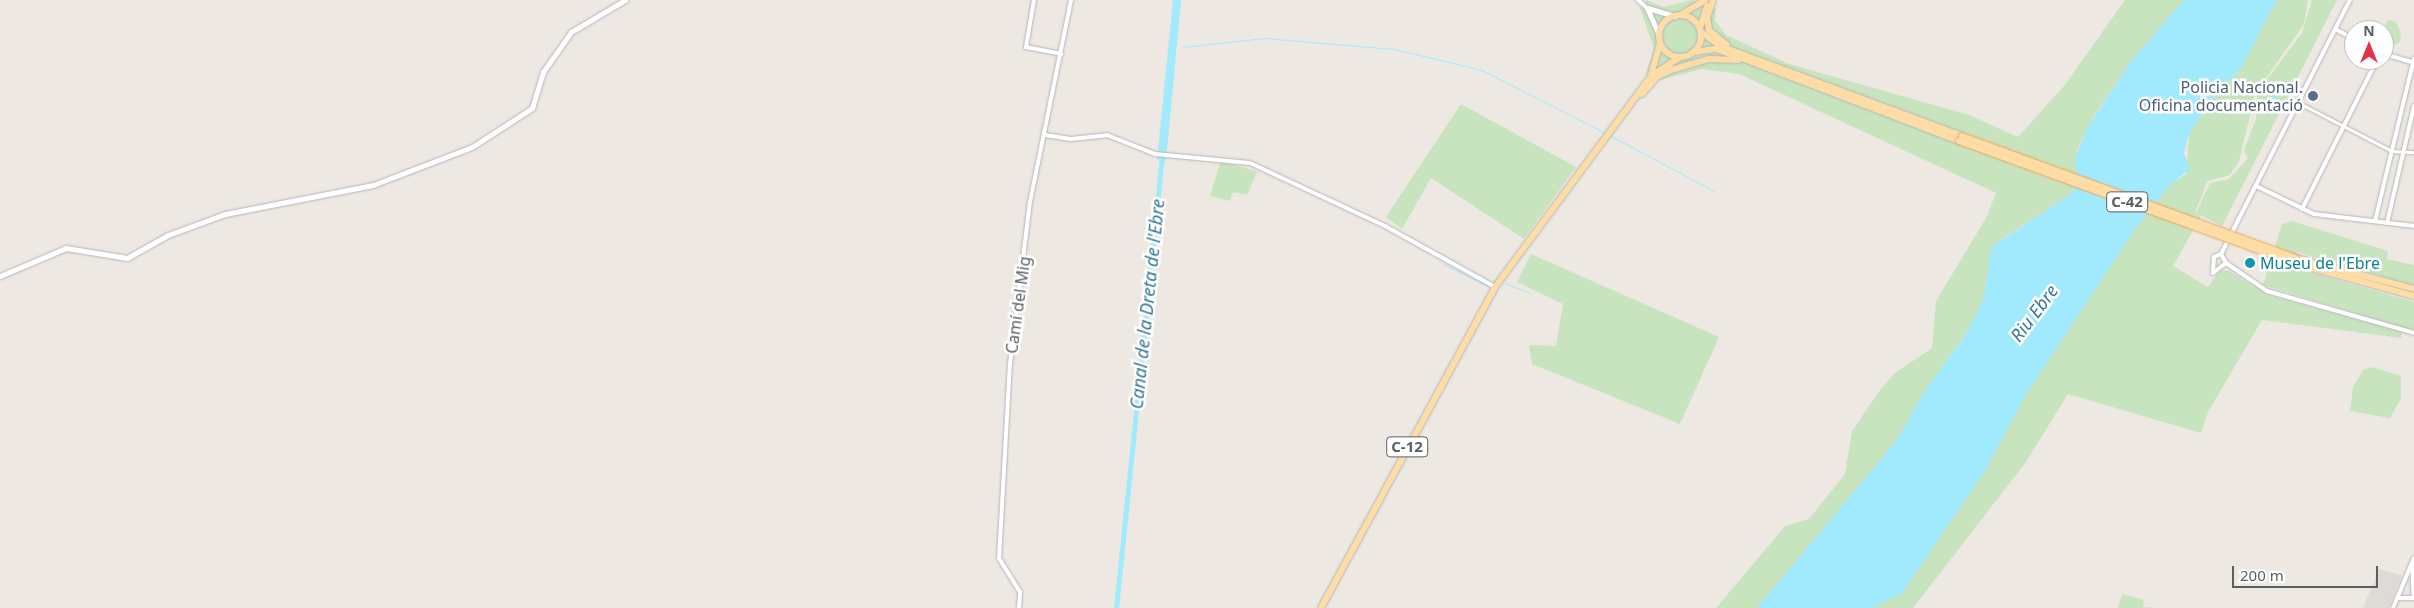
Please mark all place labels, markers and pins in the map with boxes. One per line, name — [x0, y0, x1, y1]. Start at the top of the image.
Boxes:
place label: Policia Nacional. Oficina documentació — [2139, 77, 2303, 115]
marker: Policia Nacional. Oficina documentació — [2307, 90, 2319, 102]
place label: Museu de l'Ebre — [2260, 253, 2380, 273]
marker: Museu de l'Ebre — [2244, 257, 2256, 269]

